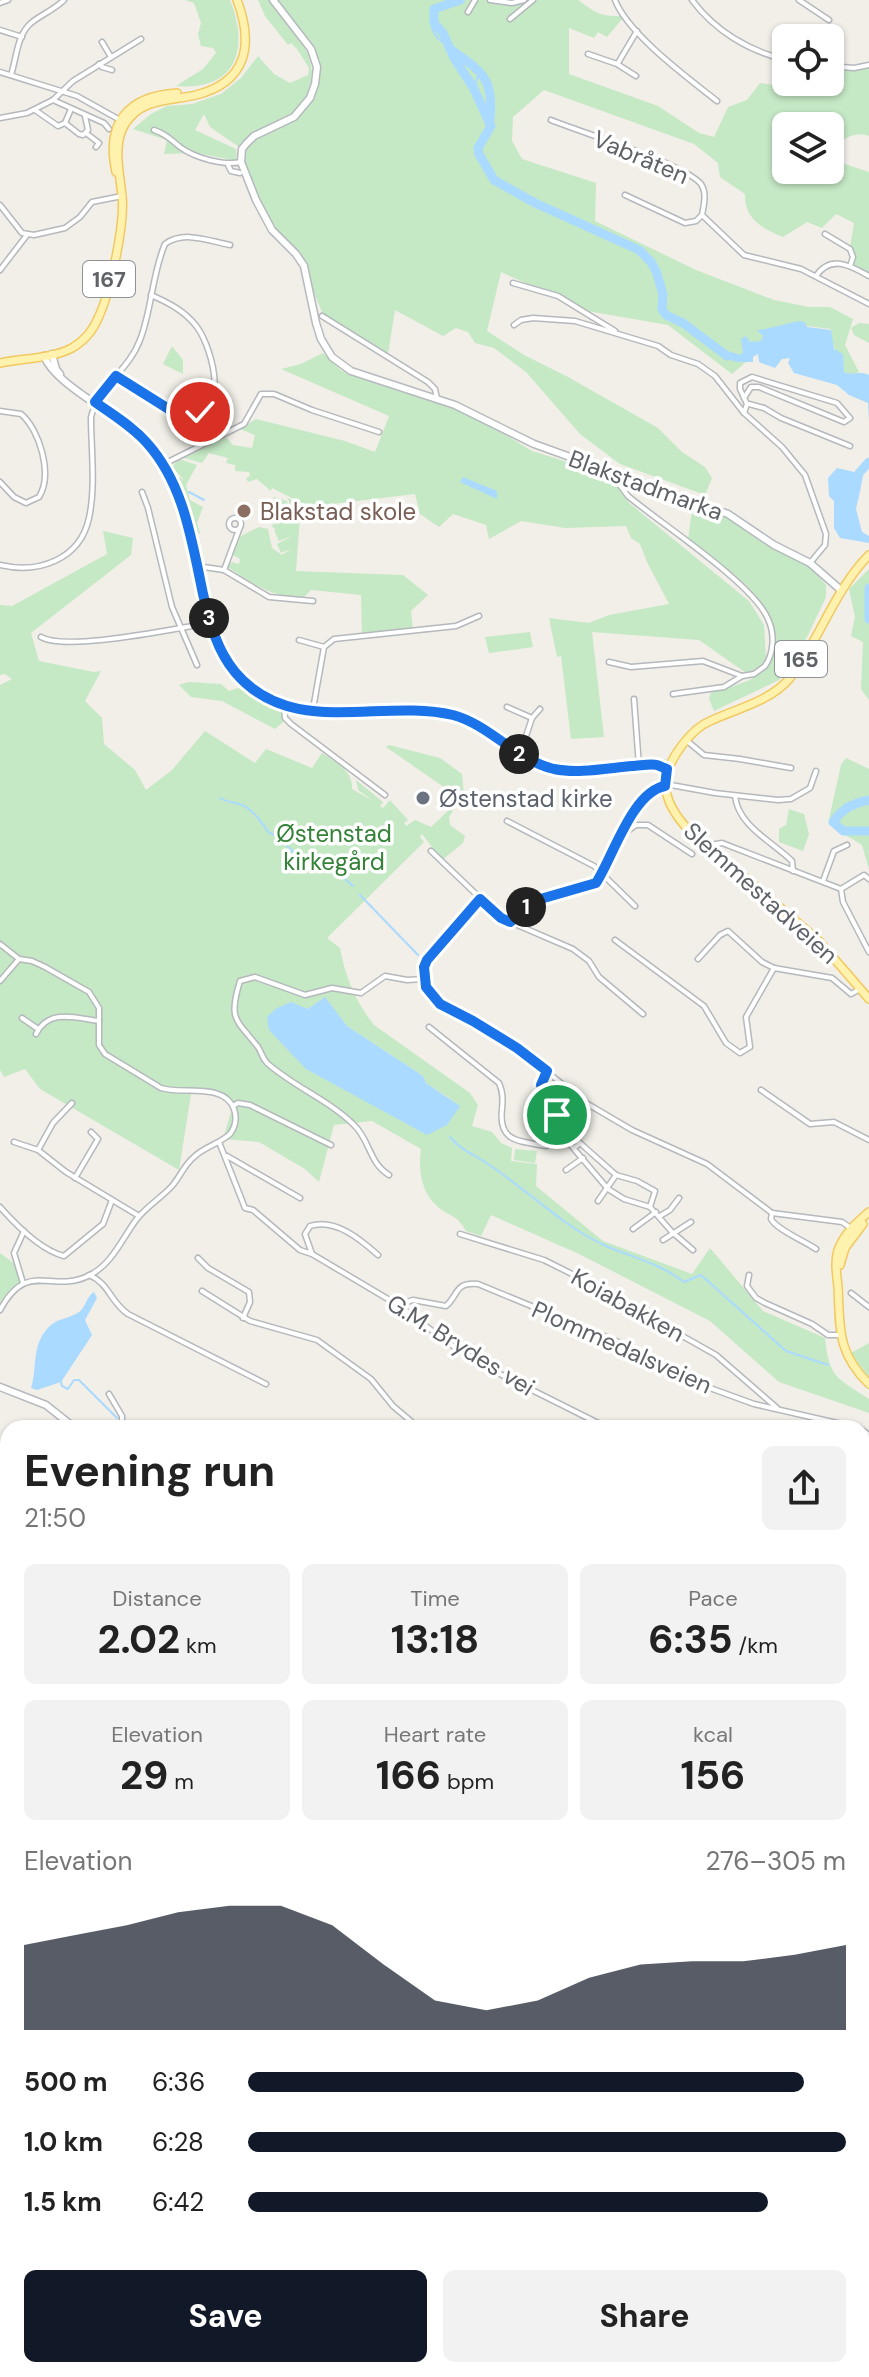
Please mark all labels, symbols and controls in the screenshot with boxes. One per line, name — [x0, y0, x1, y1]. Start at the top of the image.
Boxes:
map controls — [772, 24, 844, 184]
button: locate — [772, 24, 844, 96]
button: layers — [772, 112, 844, 184]
street label: Vabråten — [589, 123, 693, 191]
road number: 167 — [83, 261, 135, 297]
pin — [166, 378, 234, 446]
icon: check — [178, 390, 222, 434]
street label: Blakstadmarka — [565, 443, 727, 527]
place label: Blakstad skole — [260, 496, 416, 527]
marker: Blakstad skole — [235, 502, 253, 520]
pin: 3 — [189, 598, 229, 638]
text: 3 — [202, 603, 216, 632]
road number: 165 — [775, 641, 827, 677]
pin: 2 — [499, 734, 539, 774]
text: 2 — [513, 739, 525, 768]
place label: Østenstad kirke — [439, 783, 613, 814]
marker: Østenstad kirke — [414, 789, 432, 807]
street label: Slemmestadveien — [677, 816, 845, 970]
park label: Østenstad kirkegård — [276, 818, 392, 877]
pin: 1 — [506, 887, 546, 927]
text: 1 — [522, 892, 530, 921]
pin — [523, 1081, 591, 1149]
icon: arrive — [535, 1093, 579, 1137]
street label: Koiabakken — [566, 1261, 690, 1349]
street label: G.M. Brydes vei — [381, 1287, 541, 1403]
street label: Plommedalsveien — [527, 1293, 717, 1401]
text: Evening run — [24, 1442, 275, 1500]
button: share — [762, 1446, 846, 1530]
text: 21:50 — [24, 1501, 86, 1535]
text: Distance — [112, 1584, 202, 1613]
text: Time — [410, 1584, 460, 1613]
text: Pace — [688, 1584, 738, 1613]
text: 2.02 — [97, 1613, 180, 1665]
text: 13:18 — [391, 1613, 479, 1665]
text: 6:35 — [648, 1613, 733, 1665]
text: km — [180, 1631, 217, 1660]
text: /km — [733, 1631, 778, 1660]
text: Elevation — [111, 1720, 203, 1749]
text: Heart rate — [384, 1720, 486, 1749]
text: kcal — [693, 1720, 733, 1749]
text: 29 — [120, 1749, 168, 1801]
text: 166 — [376, 1749, 441, 1801]
text: 156 — [681, 1749, 745, 1801]
text: m — [168, 1767, 194, 1796]
text: bpm — [441, 1767, 494, 1796]
text: Elevation — [24, 1844, 132, 1878]
text: 276–305 m — [705, 1844, 846, 1878]
text: 500 m — [24, 2065, 107, 2099]
text: 6:36 — [152, 2065, 205, 2099]
text: 1.0 km — [24, 2125, 103, 2159]
text: 6:28 — [152, 2125, 204, 2159]
text: 1.5 km — [24, 2185, 102, 2219]
text: 6:42 — [152, 2185, 204, 2219]
button: Save — [24, 2270, 427, 2362]
button: Share — [443, 2270, 846, 2362]

